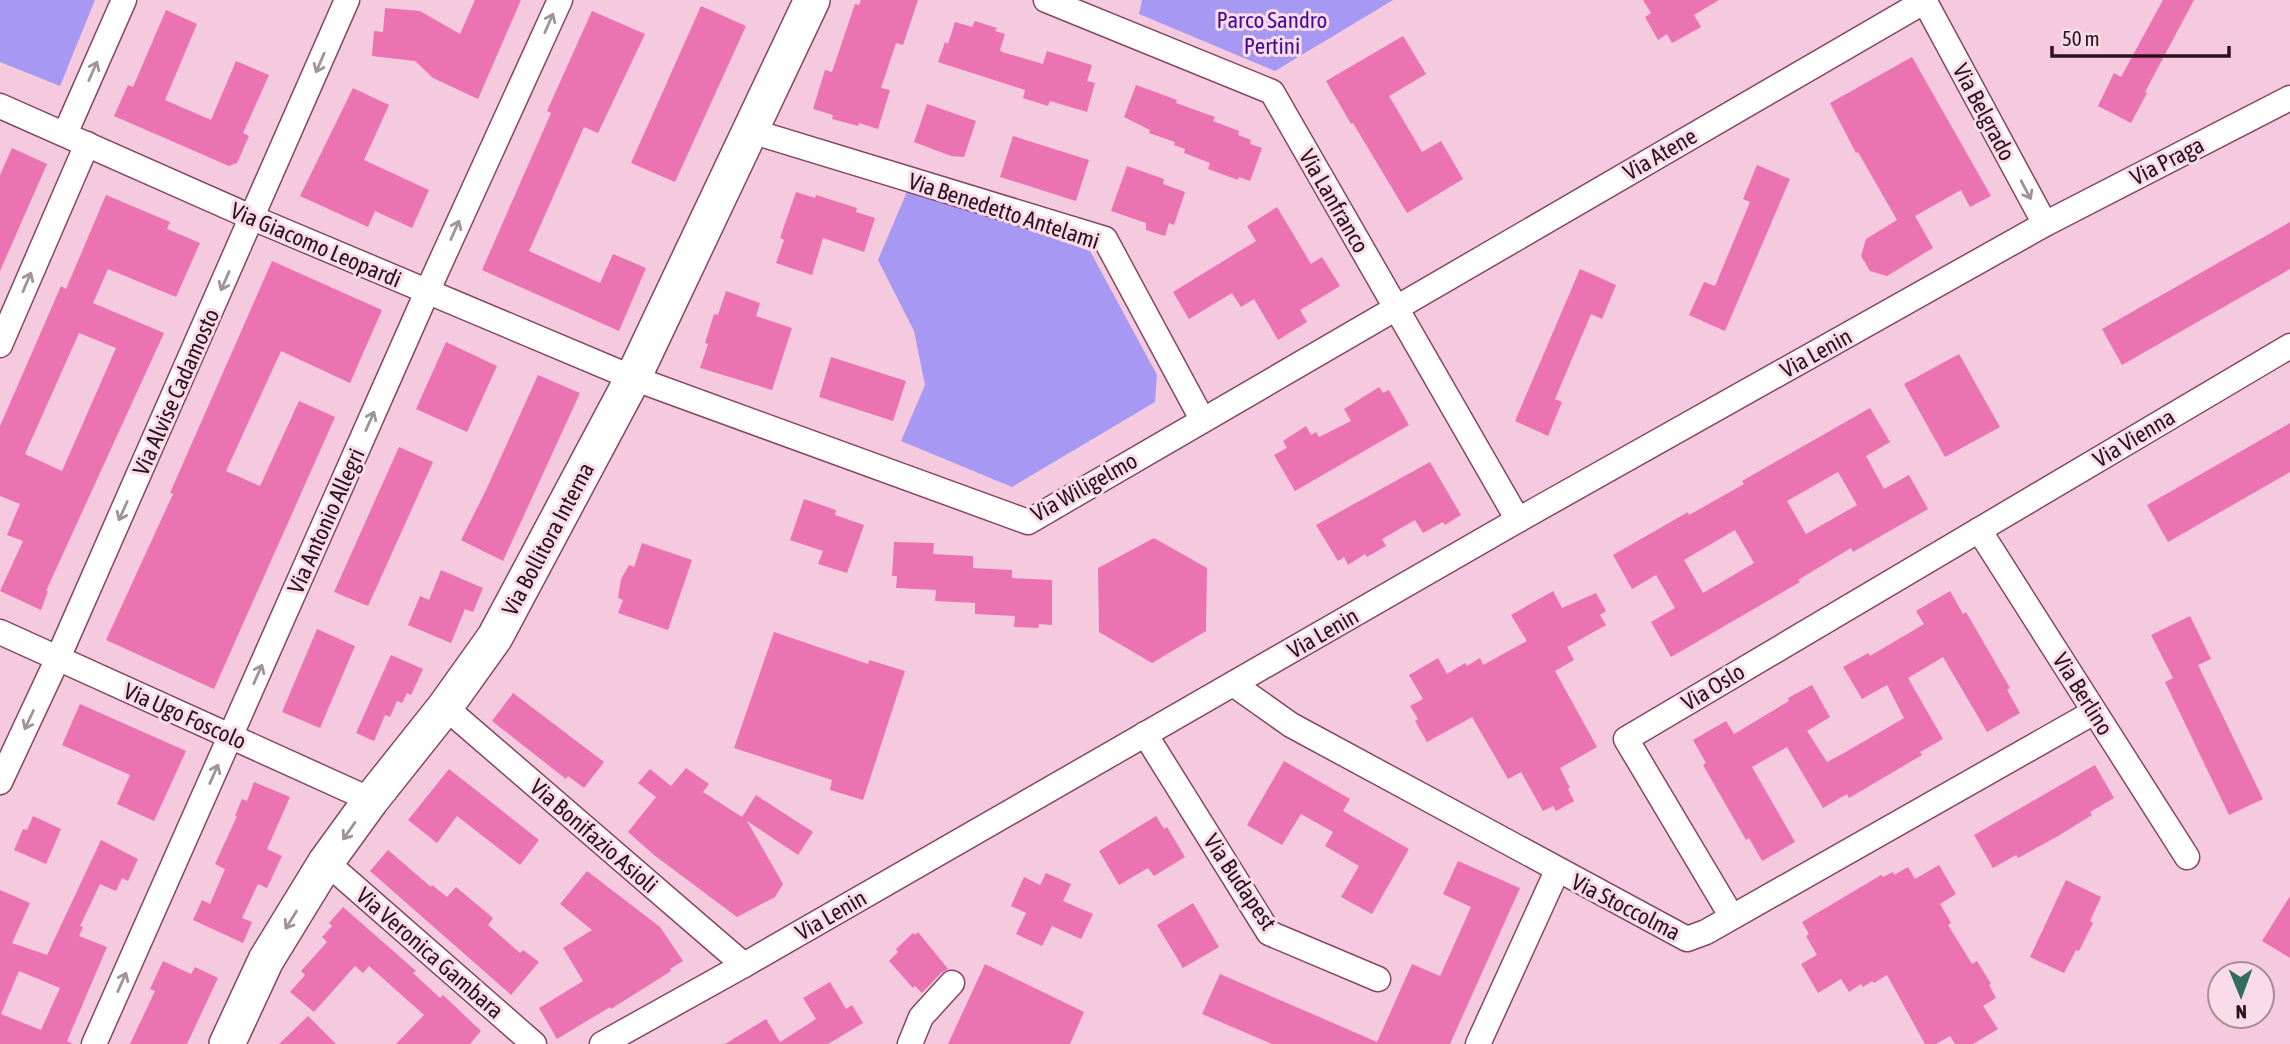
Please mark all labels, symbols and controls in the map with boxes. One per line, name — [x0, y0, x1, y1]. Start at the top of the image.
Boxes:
park label: Parco Sandro Pertini — [1217, 7, 1327, 59]
one-way arrow — [543, 13, 556, 34]
scale bar — [2052, 14, 2229, 58]
text: 50 m — [2062, 26, 2100, 50]
one-way arrow — [313, 51, 326, 73]
street label: Via Belgrado — [1948, 59, 2020, 165]
one-way arrow — [87, 61, 100, 82]
street label: Via Atene — [1619, 123, 1701, 185]
street label: Via Praga — [2126, 132, 2208, 190]
street label: Via Lanfranco — [1294, 145, 1374, 257]
street label: Via Benedetto Antelami — [905, 168, 1103, 254]
one-way arrow — [2019, 179, 2033, 199]
street label: Via Giacomo Leopardi — [227, 197, 405, 293]
one-way arrow — [449, 220, 462, 241]
one-way arrow — [218, 269, 231, 291]
one-way arrow — [21, 272, 34, 294]
street label: Via Alvise Cadamosto — [128, 305, 224, 479]
street label: Via Lenin — [1776, 323, 1856, 383]
street label: Via Vienna — [2089, 404, 2179, 472]
one-way arrow — [364, 411, 377, 432]
street label: Via Antonio Allegri — [282, 444, 370, 598]
street label: Via Wiligelmo — [1026, 447, 1142, 527]
street label: Via Bollitora Interna — [497, 458, 599, 620]
one-way arrow — [116, 500, 129, 521]
street label: Via Lenin — [1283, 602, 1363, 664]
street label: Via Berlino — [2048, 648, 2118, 740]
street label: Via Oslo — [1677, 658, 1749, 716]
one-way arrow — [252, 664, 265, 685]
street label: Via Ugo Foscolo — [120, 677, 250, 755]
one-way arrow — [22, 709, 35, 730]
one-way arrow — [208, 763, 221, 785]
street label: Via Bonifazio Asioli — [525, 774, 663, 898]
one-way arrow — [341, 821, 356, 840]
street label: Via Budapest — [1198, 829, 1282, 935]
street label: Via Stoccolma — [1567, 869, 1685, 945]
street label: Via Veronica Gambara — [351, 882, 509, 1024]
street label: Via Lenin — [791, 884, 871, 946]
one-way arrow — [283, 910, 297, 930]
north arrow — [2206, 960, 2276, 1030]
one-way arrow — [116, 971, 129, 993]
text: N — [2235, 1001, 2247, 1023]

